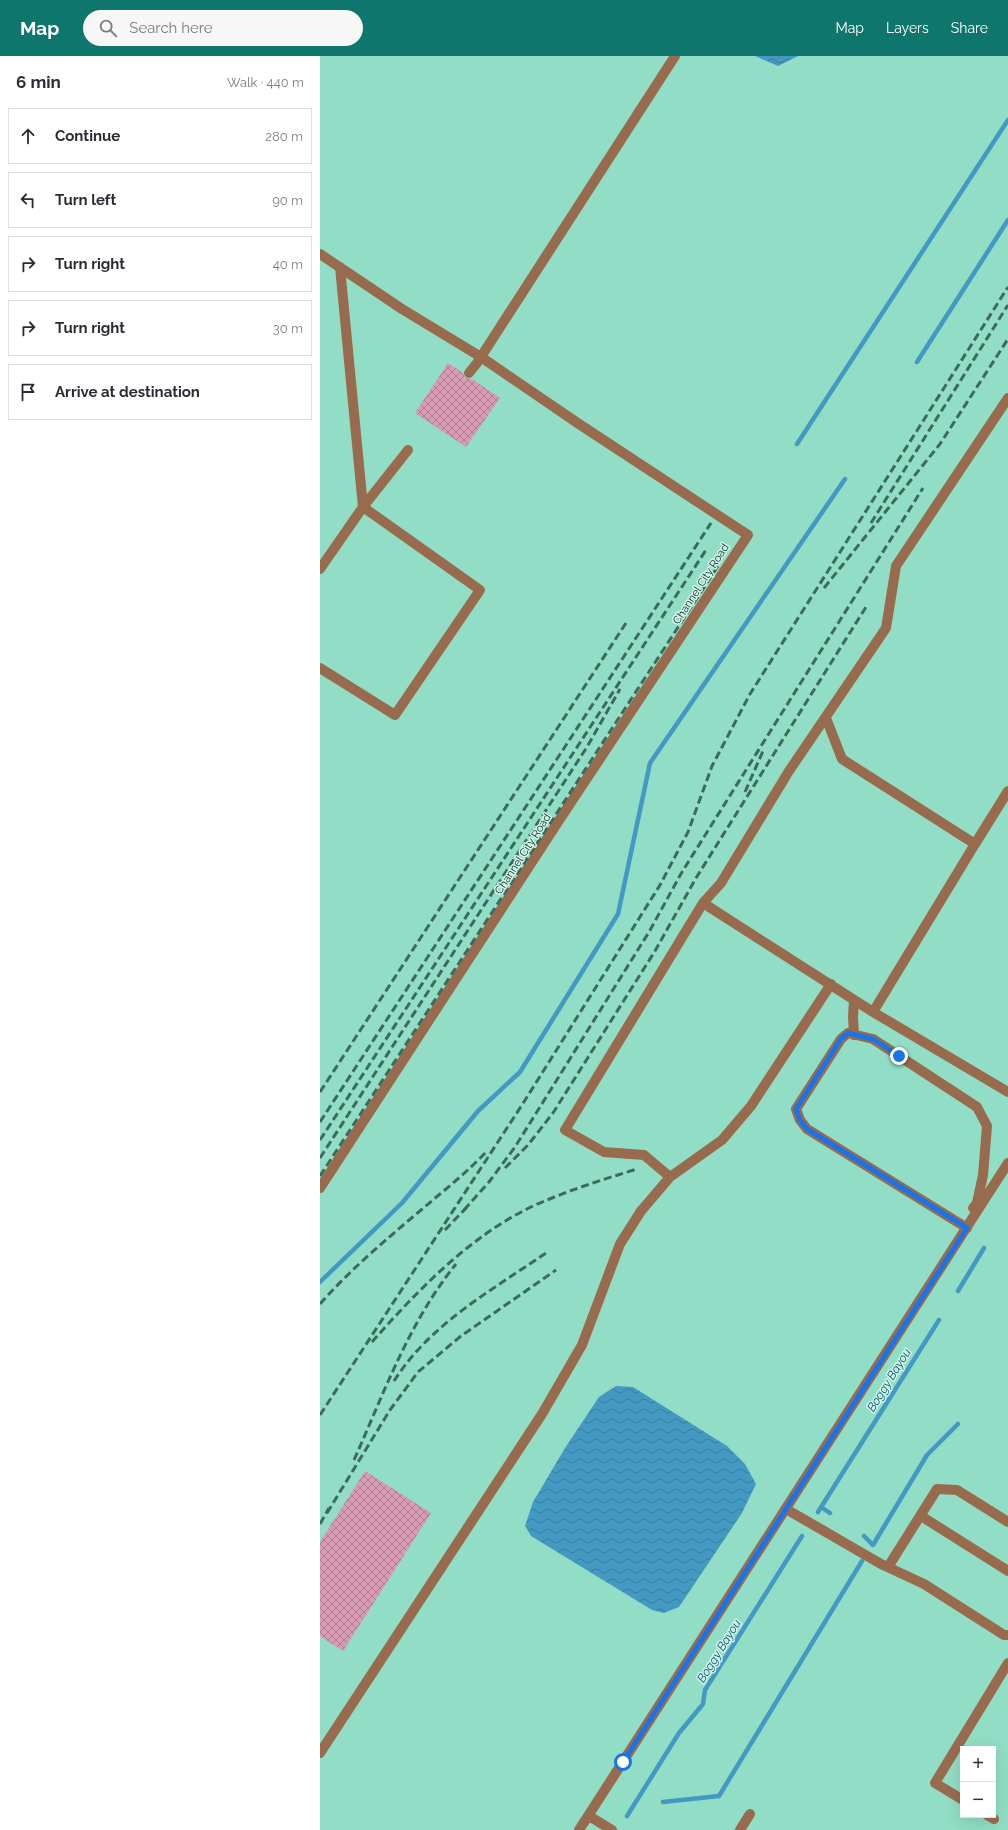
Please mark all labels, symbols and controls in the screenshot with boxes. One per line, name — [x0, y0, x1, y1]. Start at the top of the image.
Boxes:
search box — [83, 10, 363, 46]
text: Map — [20, 17, 59, 39]
icon: search — [97, 17, 119, 39]
text: Search here — [129, 19, 213, 37]
text: Map — [836, 20, 864, 36]
text: Layers — [886, 20, 929, 36]
text: Share — [951, 20, 988, 36]
text: 6 min — [16, 72, 61, 92]
text: Walk · 440 m — [227, 75, 304, 90]
icon: ahead — [17, 125, 39, 147]
text: Continue — [55, 127, 120, 145]
text: 280 m — [265, 129, 303, 144]
icon: left — [17, 189, 39, 211]
text: Turn left — [55, 191, 116, 209]
text: 90 m — [272, 193, 303, 208]
icon: right — [17, 253, 39, 275]
text: Turn right — [55, 255, 125, 273]
text: 40 m — [273, 257, 303, 272]
icon: right — [17, 317, 39, 339]
text: Turn right — [55, 319, 125, 337]
text: 30 m — [273, 321, 303, 336]
icon: arrive — [17, 381, 39, 403]
text: Arrive at destination — [55, 383, 200, 401]
street label: Channel City Road — [670, 541, 732, 627]
street label: Channel City Road — [492, 811, 554, 897]
route end — [890, 1047, 908, 1065]
water label: Boggy Bayou — [864, 1346, 914, 1414]
water label: Boggy Bayou — [694, 1617, 744, 1685]
map controls — [960, 1746, 996, 1818]
button: + — [960, 1746, 996, 1782]
route start — [614, 1753, 632, 1771]
button: − — [960, 1782, 996, 1818]

